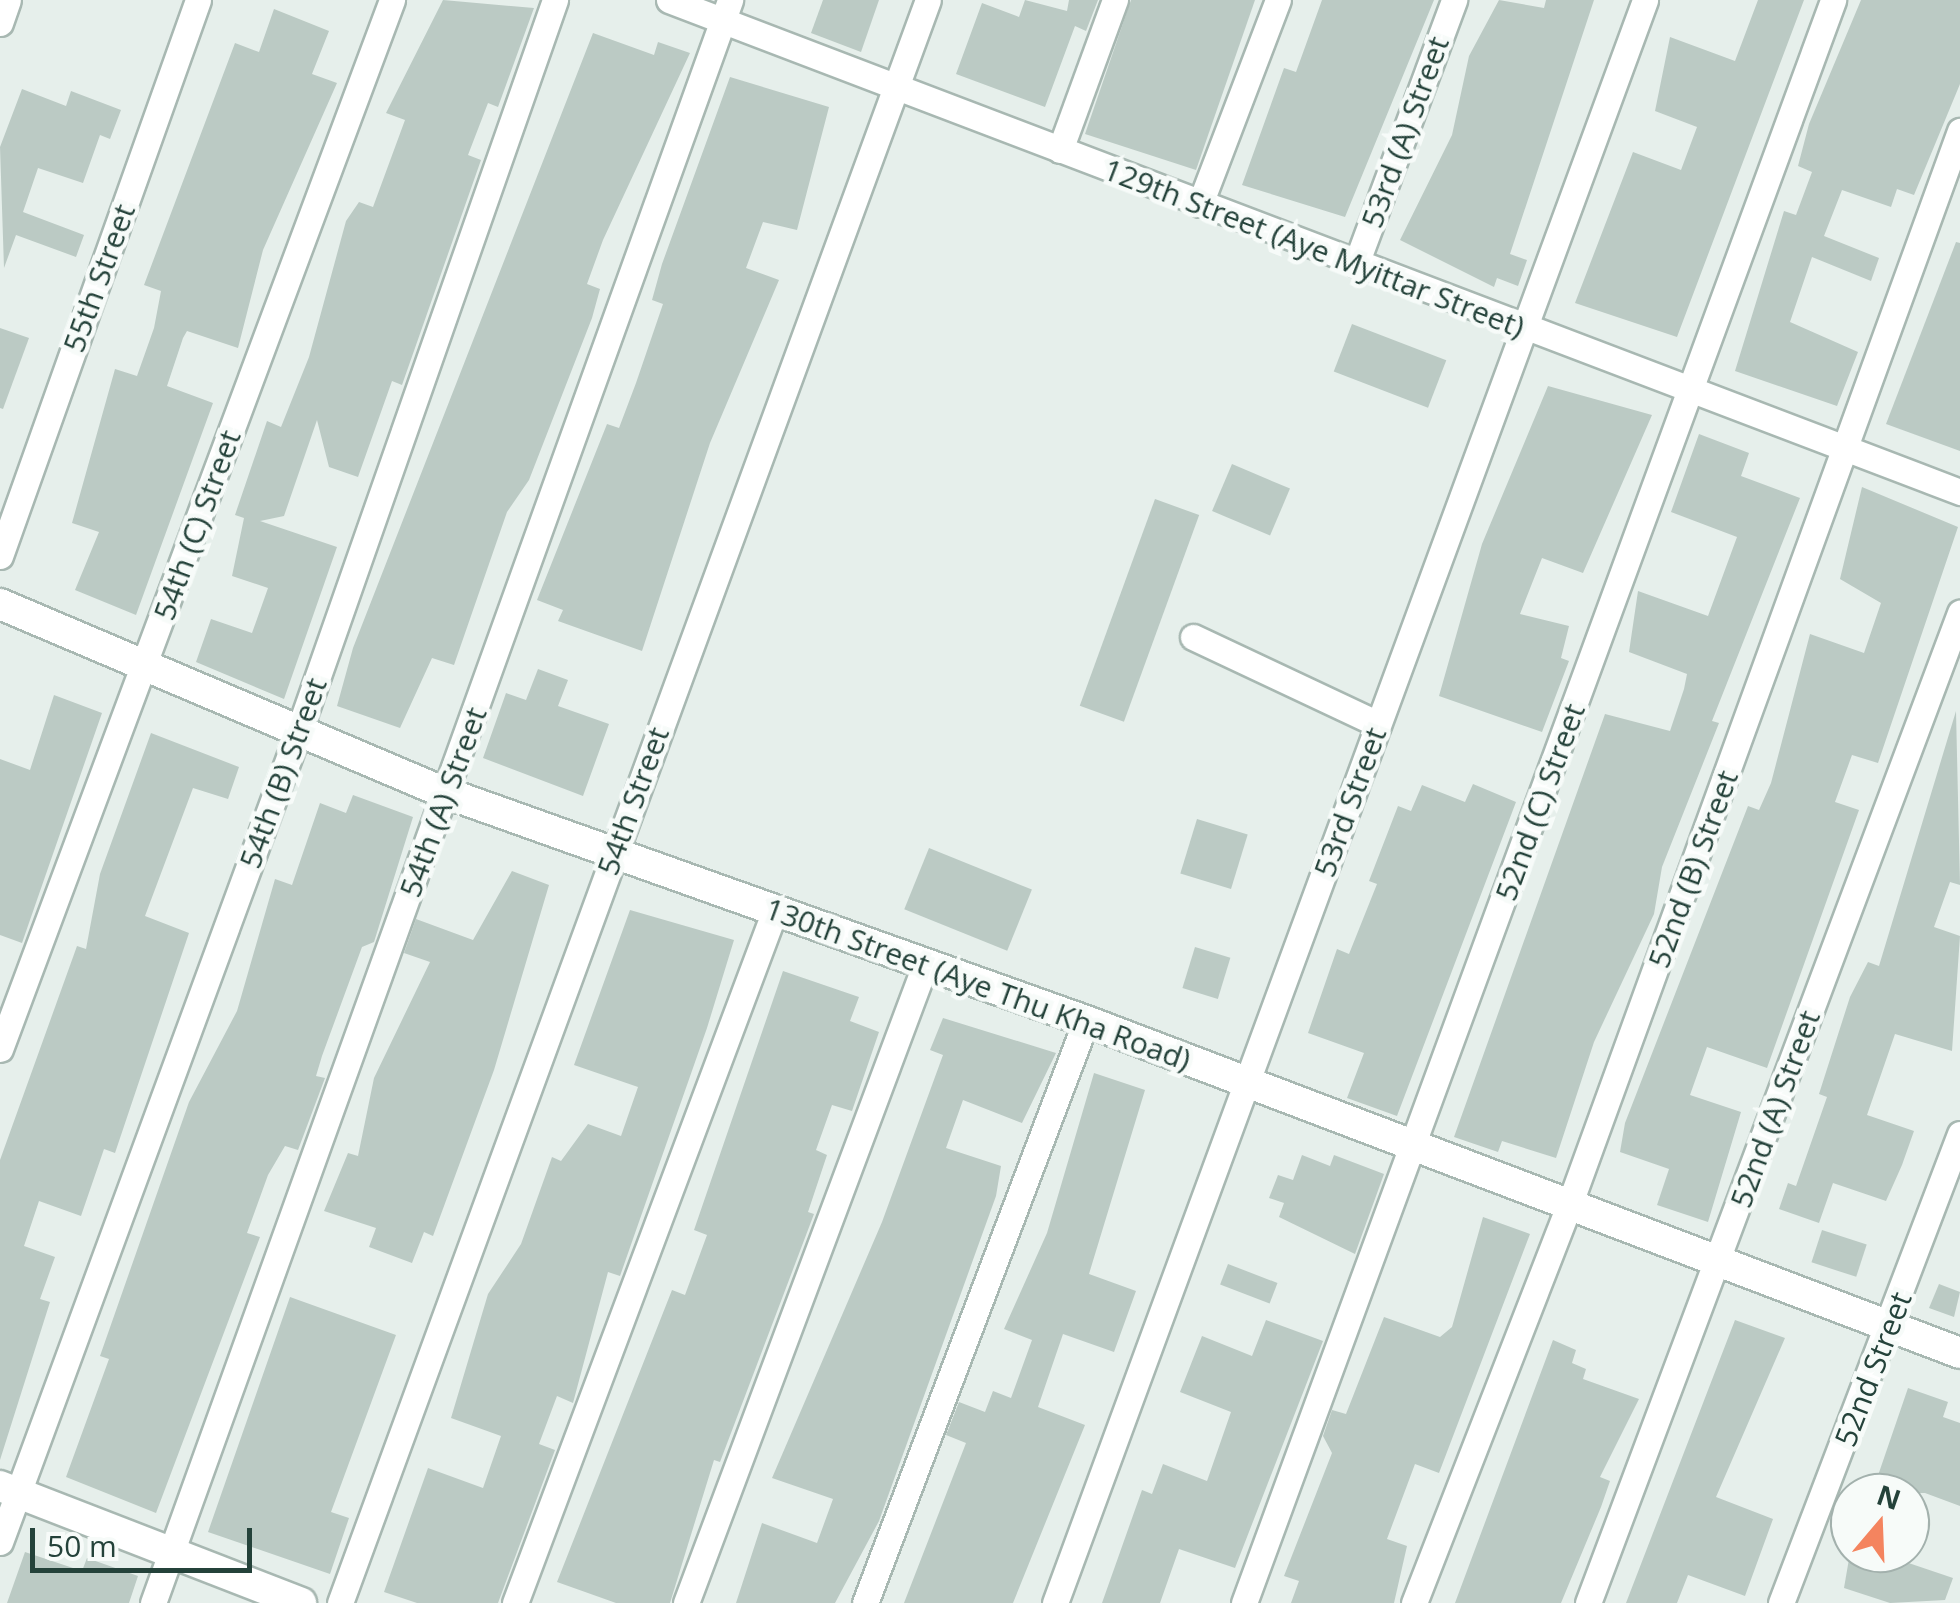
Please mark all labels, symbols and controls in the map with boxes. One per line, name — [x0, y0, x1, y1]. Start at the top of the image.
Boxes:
street label: 53rd (A) Street — [1354, 31, 1456, 233]
street label: 129th Street (Aye Myittar Street) — [1099, 151, 1529, 345]
street label: 55th Street — [56, 199, 142, 357]
street label: 54th (C) Street — [146, 425, 248, 625]
street label: 54th (B) Street — [232, 673, 334, 873]
street label: 52nd (C) Street — [1488, 699, 1592, 905]
street label: 54th (A) Street — [392, 702, 494, 902]
street label: 54th Street — [590, 722, 676, 880]
street label: 53rd Street — [1306, 722, 1394, 882]
street label: 52nd (B) Street — [1641, 765, 1745, 973]
street label: 130th Street (Aye Thu Kha Road) — [760, 890, 1196, 1078]
street label: 52nd (A) Street — [1723, 1006, 1827, 1212]
street label: 52nd Street — [1827, 1287, 1919, 1451]
north arrow — [1830, 1473, 1930, 1573]
text: N — [1872, 1475, 1906, 1518]
scale bar — [35, 1508, 258, 1570]
text: 50 m — [47, 1525, 117, 1566]

